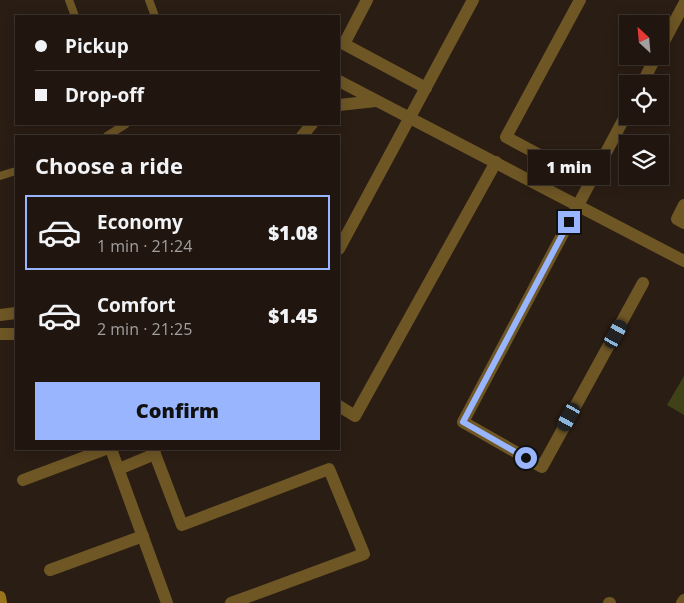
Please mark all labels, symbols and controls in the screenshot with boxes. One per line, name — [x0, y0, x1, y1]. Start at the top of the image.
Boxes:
north arrow — [619, 15, 669, 65]
map controls — [619, 15, 669, 185]
text: Pickup — [65, 33, 129, 59]
button: locate — [619, 75, 669, 125]
text: Drop-off — [65, 82, 144, 108]
button: layers — [619, 135, 669, 185]
text: Choose a ride — [35, 150, 183, 180]
callout: 1 min — [528, 150, 610, 184]
text: 1 min — [546, 156, 592, 178]
text: Economy — [97, 209, 183, 235]
icon: car — [37, 210, 82, 255]
route end — [558, 211, 580, 233]
text: $1.08 — [268, 220, 318, 246]
text: 1 min · 21:24 — [97, 235, 192, 257]
text: Comfort — [97, 292, 176, 318]
icon: car — [37, 293, 82, 338]
text: $1.45 — [268, 303, 318, 329]
car — [602, 317, 629, 351]
text: 2 min · 21:25 — [97, 318, 192, 340]
button: Confirm — [35, 382, 320, 440]
car — [555, 400, 582, 434]
route start — [515, 447, 537, 469]

